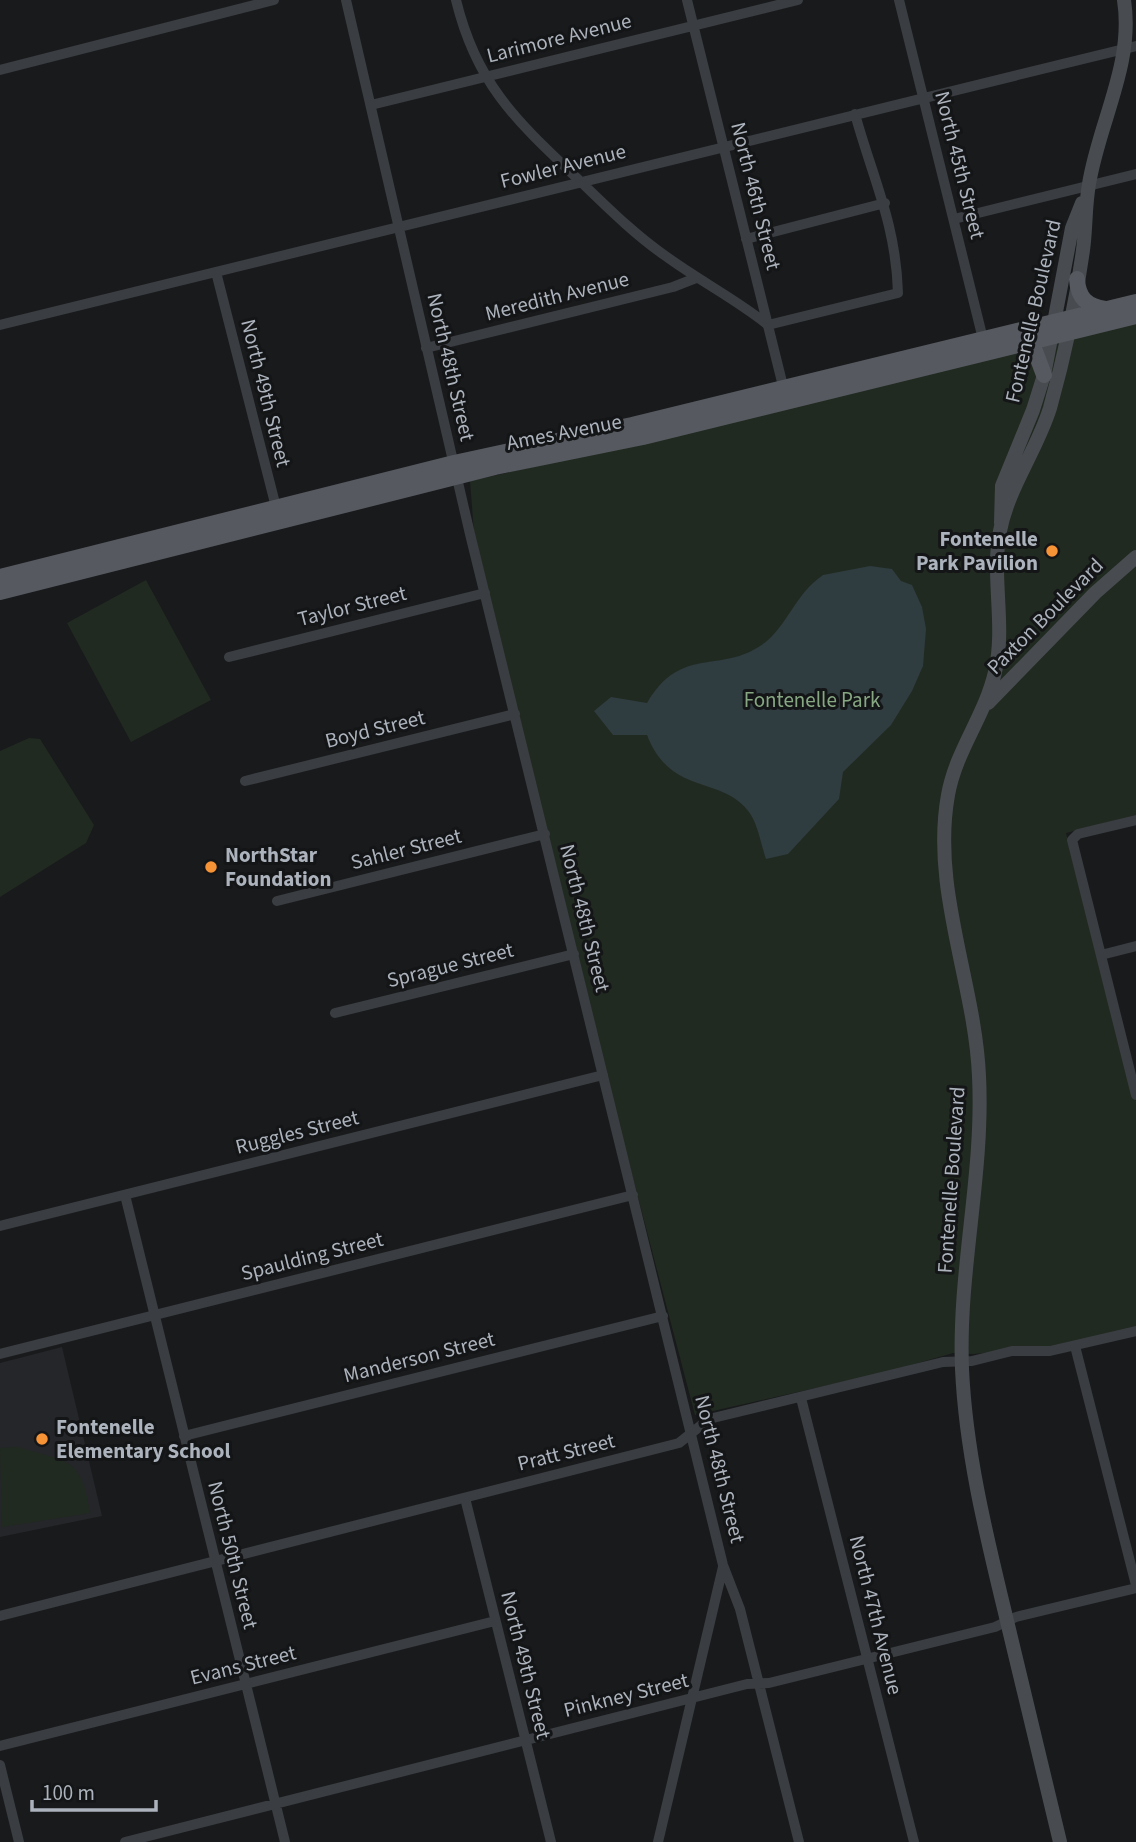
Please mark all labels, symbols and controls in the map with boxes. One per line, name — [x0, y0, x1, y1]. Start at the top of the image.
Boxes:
street label: Larimore Avenue — [483, 5, 635, 71]
street label: North 45th Street — [927, 88, 993, 242]
street label: North 46th Street — [723, 119, 789, 273]
street label: Fowler Avenue — [497, 136, 629, 196]
street label: Fontenelle Boulevard — [997, 216, 1069, 406]
street label: Meredith Avenue — [482, 264, 632, 328]
street label: North 48th Street — [419, 290, 483, 444]
street label: North 49th Street — [233, 316, 299, 470]
street label: Ames Avenue — [504, 406, 624, 458]
place label: Fontenelle Park Pavilion — [916, 524, 1038, 578]
marker: Fontenelle Park Pavilion — [1044, 543, 1060, 559]
street label: Paxton Boulevard — [980, 551, 1110, 681]
street label: Taylor Street — [295, 578, 409, 634]
park label: Fontenelle Park — [744, 685, 881, 715]
street label: Boyd Street — [322, 702, 428, 756]
street label: Sahler Street — [348, 821, 464, 877]
place label: NorthStar Foundation — [225, 840, 331, 894]
street label: North 48th Street — [552, 841, 618, 995]
marker: NorthStar Foundation — [203, 859, 219, 875]
street label: Sprague Street — [384, 935, 516, 995]
street label: Fontenelle Boulevard — [930, 1086, 972, 1274]
street label: Ruggles Street — [232, 1102, 362, 1162]
street label: Spaulding Street — [238, 1224, 386, 1288]
street label: Manderson Street — [340, 1324, 498, 1390]
street label: North 48th Street — [687, 1392, 753, 1546]
place label: Fontenelle Elementary School — [56, 1412, 230, 1466]
street label: Pratt Street — [514, 1425, 618, 1479]
marker: Fontenelle Elementary School — [34, 1431, 50, 1447]
street label: North 50th Street — [200, 1478, 266, 1632]
street label: North 47th Avenue — [842, 1532, 910, 1698]
street label: North 49th Street — [493, 1588, 559, 1742]
street label: Evans Street — [187, 1637, 299, 1693]
street label: Pinkney Street — [560, 1665, 692, 1725]
scale bar — [32, 1769, 156, 1813]
text: 100 m — [42, 1778, 95, 1808]

